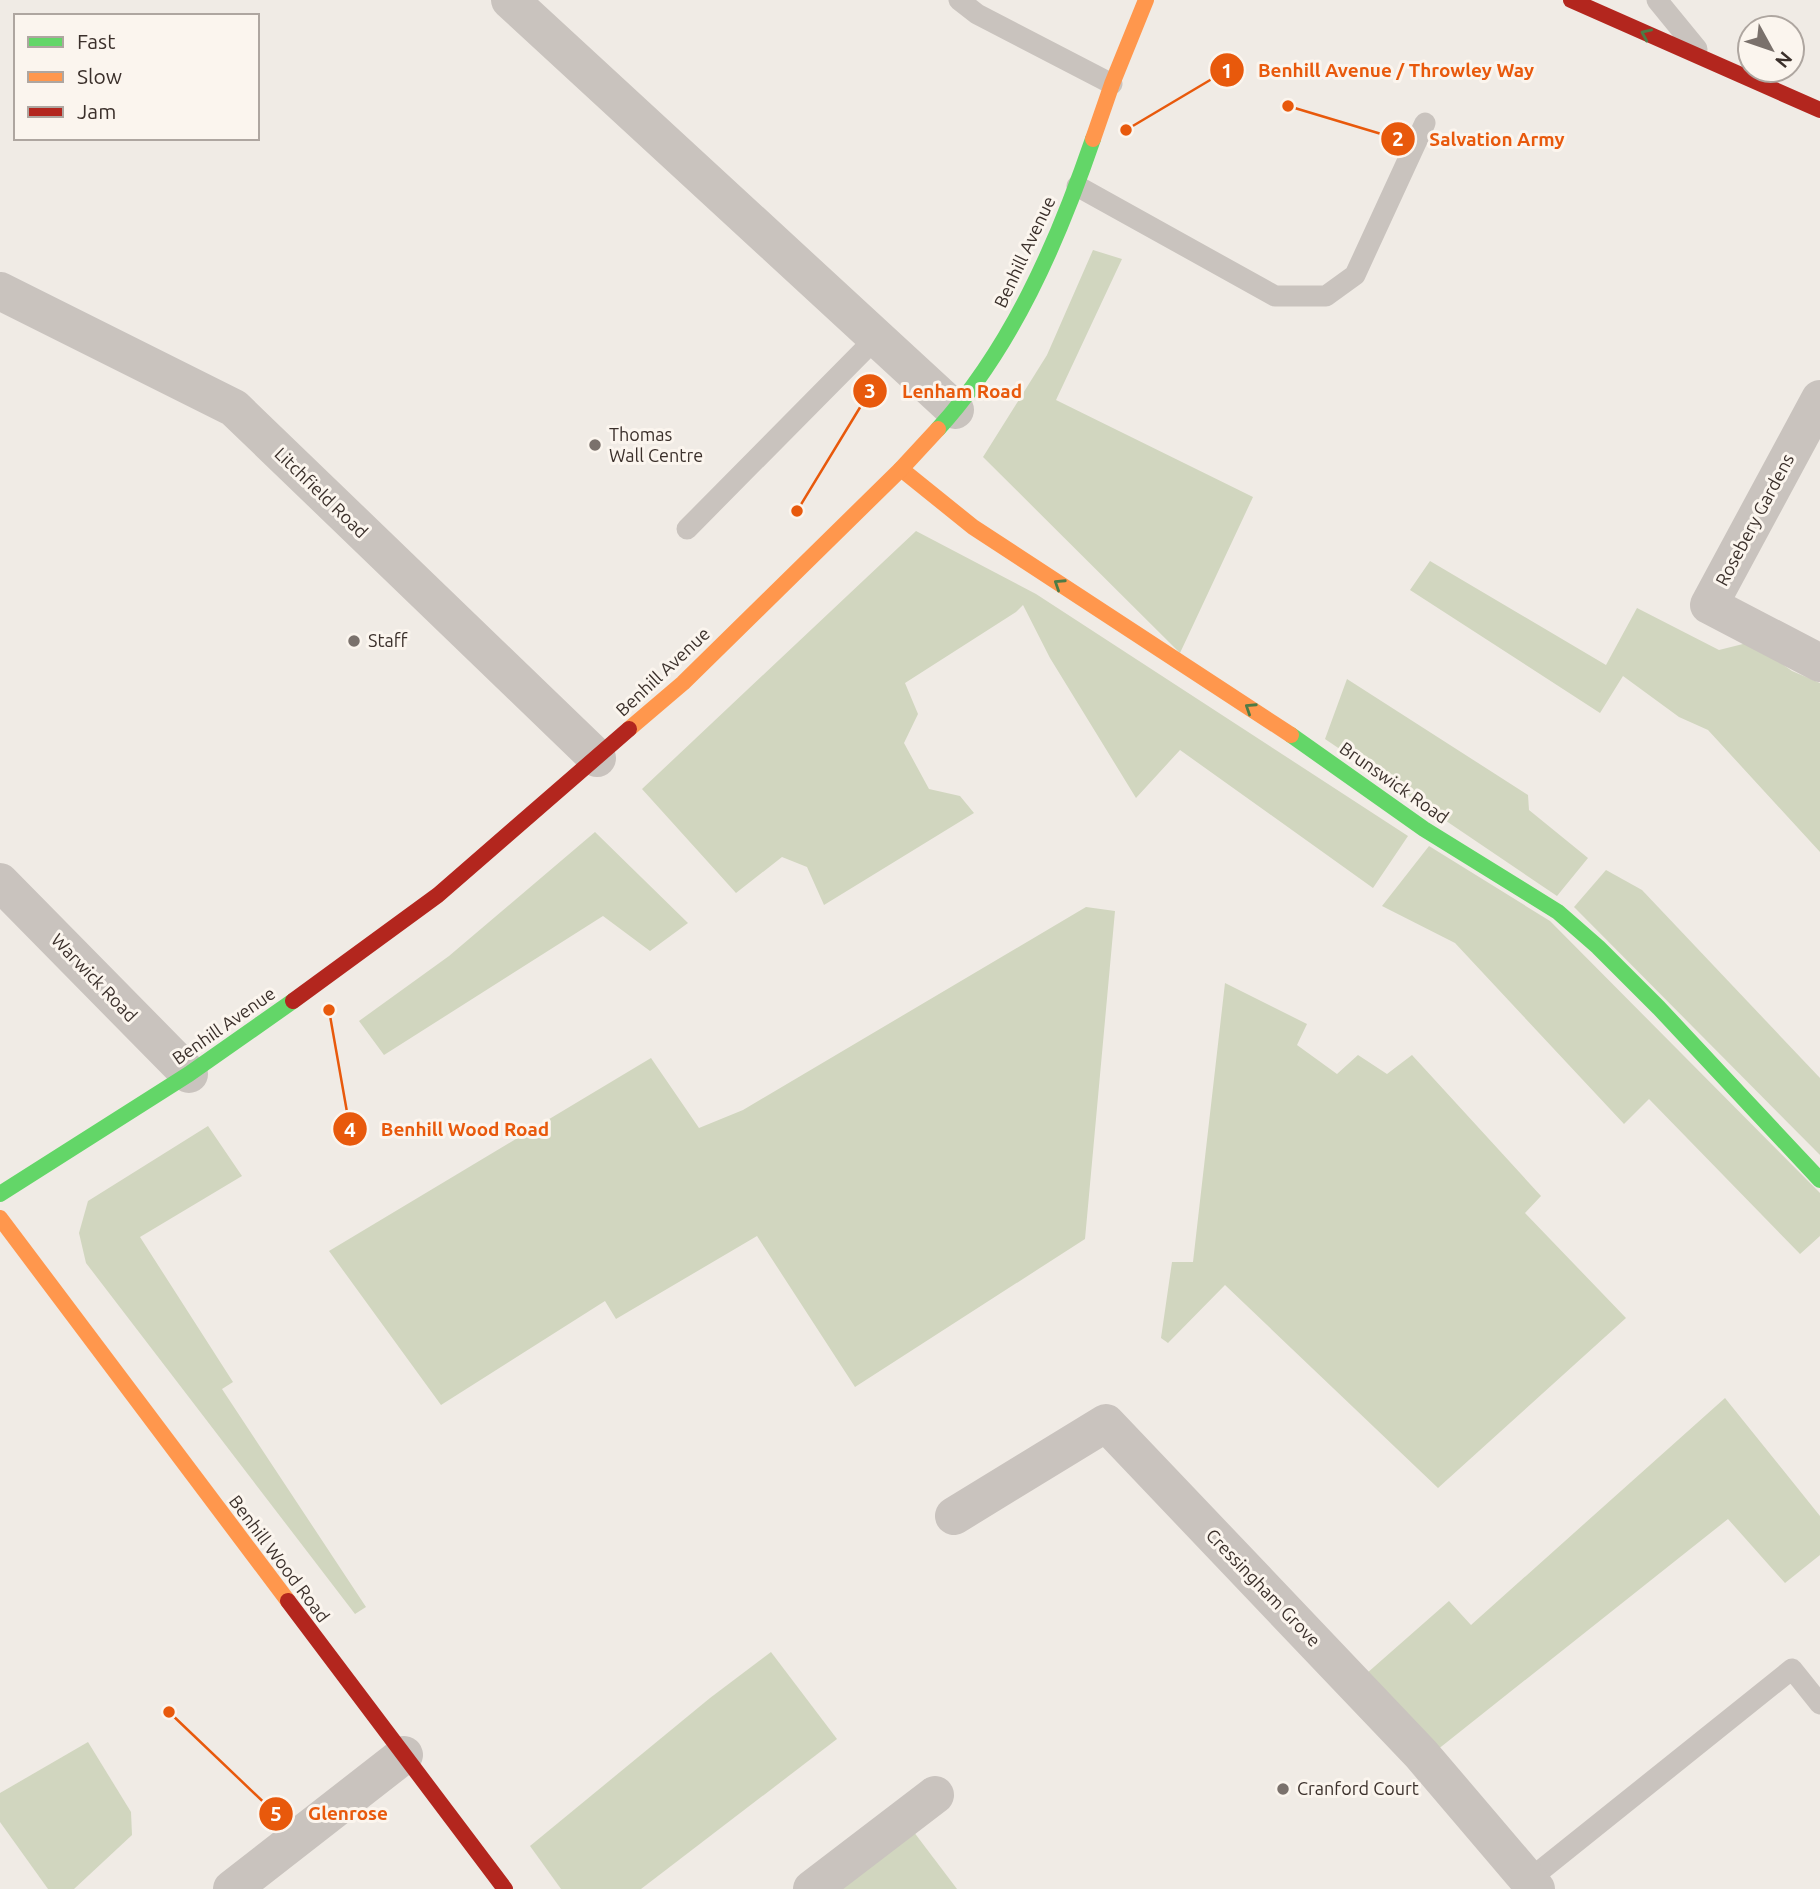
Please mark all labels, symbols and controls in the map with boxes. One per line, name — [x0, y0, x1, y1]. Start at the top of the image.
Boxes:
legend — [14, 14, 259, 140]
north arrow — [1736, 14, 1806, 84]
one-way arrow — [1640, 28, 1653, 42]
text: Fast — [77, 29, 115, 53]
text: N — [1771, 47, 1797, 72]
callout: Benhill Avenue / Throwley Way — [1209, 50, 1548, 90]
text: 1 — [1221, 58, 1233, 82]
text: Benhill Avenue / Throwley Way — [1258, 59, 1534, 81]
text: Slow — [77, 64, 122, 88]
text: Jam — [77, 99, 116, 123]
callout: Salvation Army — [1380, 119, 1579, 159]
text: 2 — [1392, 126, 1404, 150]
text: Salvation Army — [1429, 128, 1565, 150]
street label: Benhill Avenue — [990, 193, 1059, 310]
callout: Lenham Road — [853, 371, 1036, 411]
text: 3 — [864, 378, 876, 402]
text: Lenham Road — [902, 380, 1022, 402]
place label: Thomas Wall Centre — [609, 424, 703, 465]
marker: Thomas Wall Centre — [587, 437, 603, 453]
street label: Litchfield Road — [271, 443, 372, 542]
street label: Rosebery Gardens — [1711, 450, 1797, 589]
one-way arrow — [1054, 579, 1067, 592]
street label: Benhill Avenue — [611, 623, 713, 720]
place label: Staff — [368, 630, 408, 650]
marker: Staff — [346, 633, 362, 649]
one-way arrow — [1245, 703, 1258, 716]
street label: Brunswick Road — [1336, 737, 1453, 827]
street label: Warwick Road — [48, 929, 142, 1025]
street label: Benhill Avenue — [168, 982, 279, 1068]
callout: Benhill Wood Road — [332, 1109, 564, 1149]
text: 4 — [344, 1117, 356, 1141]
text: Benhill Wood Road — [381, 1118, 549, 1140]
street label: Benhill Wood Road — [226, 1491, 334, 1626]
street label: Cressingham Grove — [1203, 1524, 1325, 1650]
place label: Cranford Court — [1297, 1778, 1419, 1798]
marker: Cranford Court — [1275, 1781, 1291, 1797]
callout: Glenrose — [259, 1794, 402, 1834]
text: 5 — [270, 1801, 282, 1825]
text: Glenrose — [308, 1802, 388, 1824]

